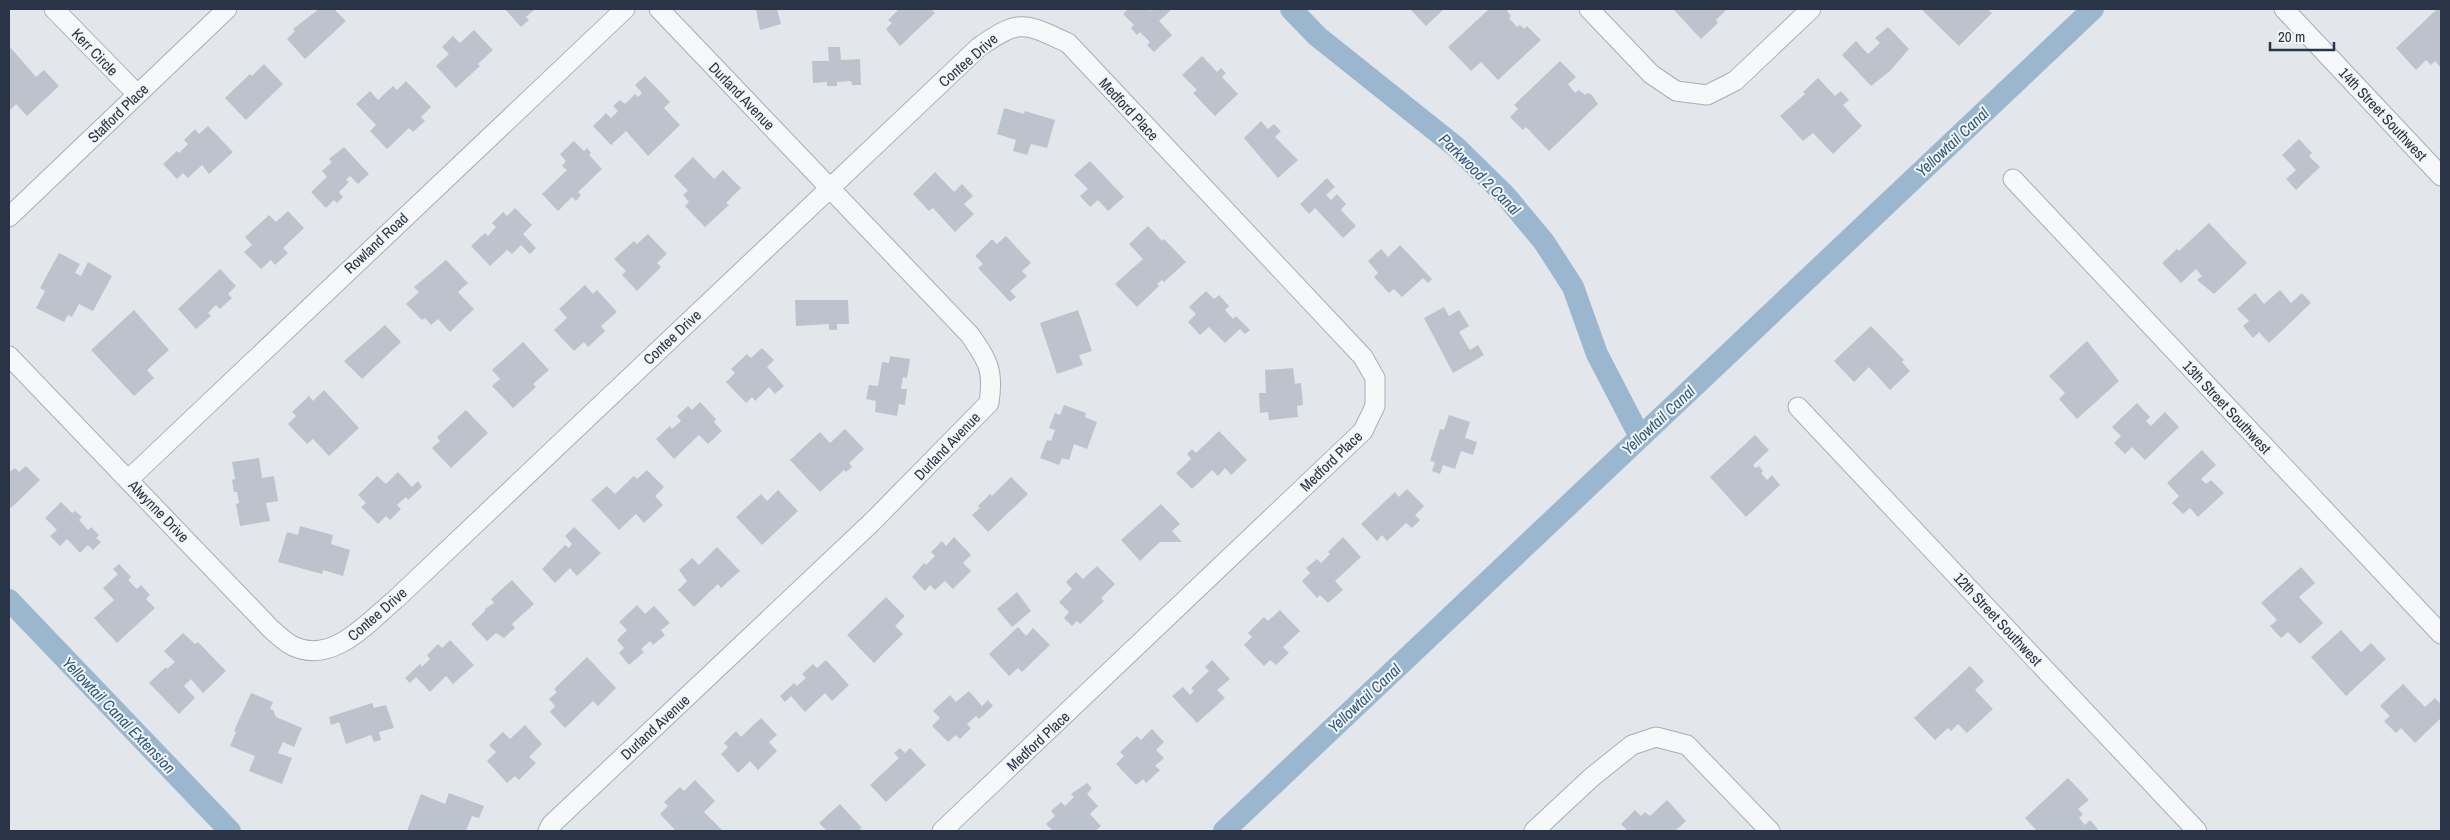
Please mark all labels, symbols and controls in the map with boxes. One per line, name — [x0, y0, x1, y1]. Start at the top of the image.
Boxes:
scale bar — [2270, 20, 2334, 52]
street label: Kerr Circle — [67, 24, 123, 81]
text: 20 m — [2278, 26, 2305, 47]
street label: Contee Drive — [934, 28, 1002, 92]
street label: Durland Avenue — [704, 57, 780, 135]
street label: 14th Street Southwest — [2334, 63, 2432, 166]
street label: Medford Place — [1094, 73, 1164, 145]
street label: Stafford Place — [83, 79, 153, 147]
water label: Yellowtail Canal — [1911, 102, 1994, 182]
water label: Parkwood 2 Canal — [1434, 128, 1526, 220]
street label: Rowland Road — [339, 208, 413, 278]
street label: Contee Drive — [638, 305, 706, 369]
street label: 13th Street Southwest — [2178, 356, 2276, 459]
water label: Yellowtail Canal — [1617, 380, 1700, 460]
street label: Durland Avenue — [909, 407, 985, 485]
street label: Medford Place — [1295, 426, 1367, 496]
street label: Alwynne Drive — [123, 474, 194, 547]
street label: 12th Street Southwest — [1949, 568, 2047, 671]
street label: Contee Drive — [343, 582, 411, 646]
water label: Yellowtail Canal Extension — [57, 652, 181, 778]
water label: Yellowtail Canal — [1323, 658, 1406, 738]
street label: Durland Avenue — [616, 689, 694, 764]
street label: Medford Place — [1002, 706, 1074, 776]

